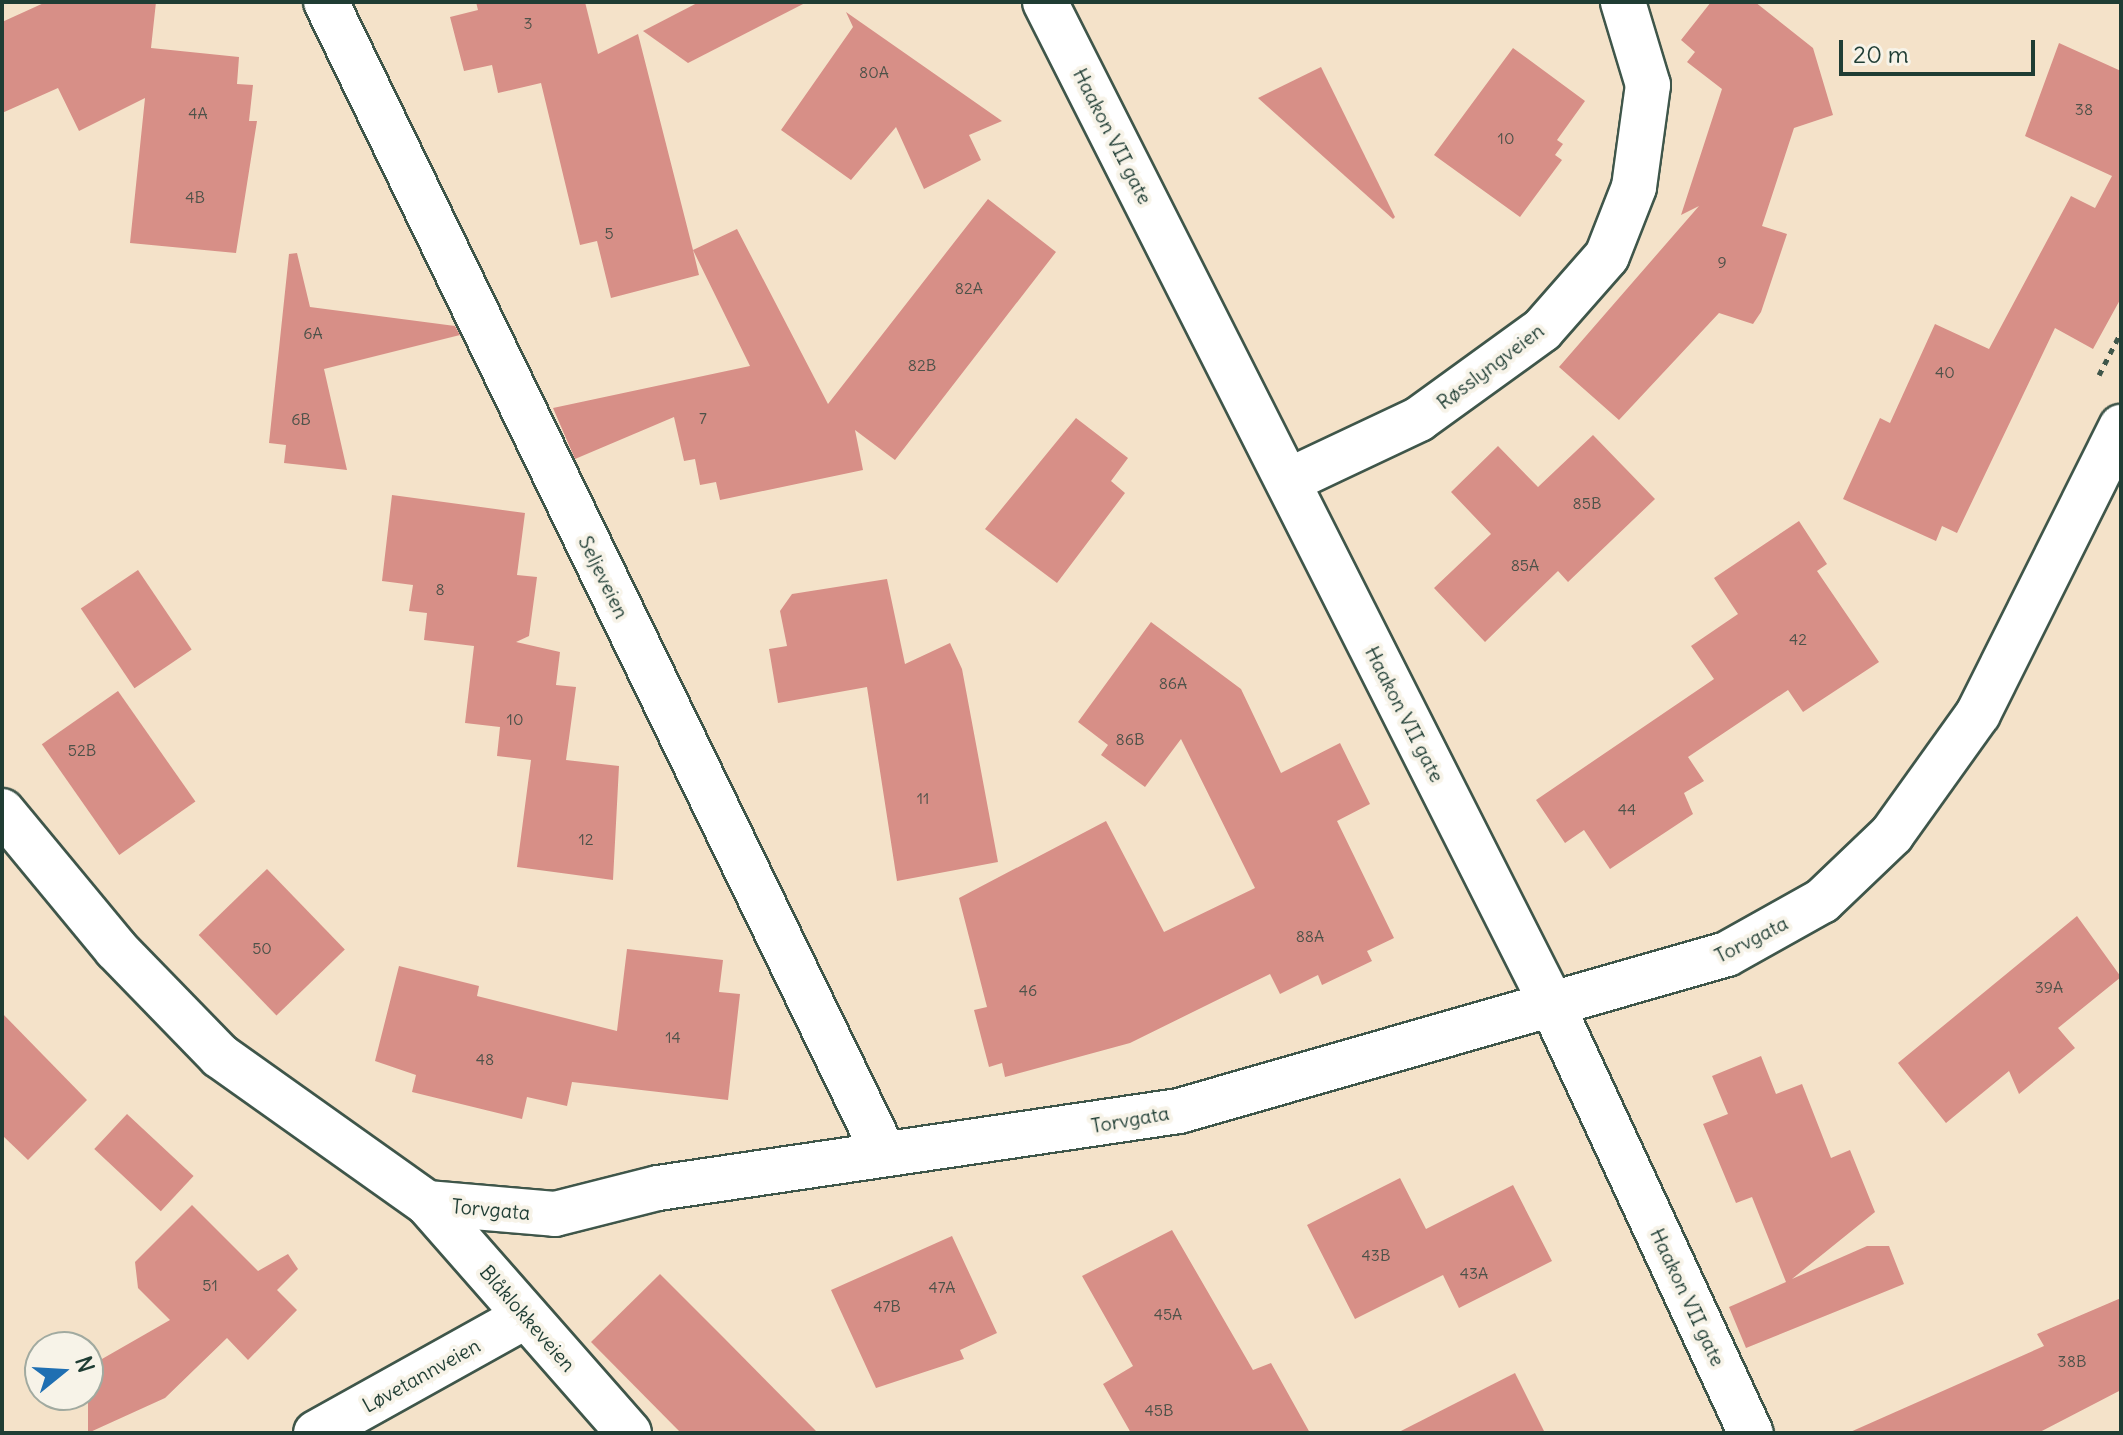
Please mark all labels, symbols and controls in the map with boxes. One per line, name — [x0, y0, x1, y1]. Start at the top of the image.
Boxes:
house number: 3 — [523, 13, 533, 33]
scale bar — [1843, 24, 2039, 74]
text: 20 m — [1853, 39, 1909, 69]
house number: 80A — [859, 62, 889, 82]
street label: Haakon VII gate — [1068, 64, 1158, 208]
house number: 38 — [2075, 99, 2093, 119]
house number: 4A — [188, 103, 208, 123]
house number: 10 — [1498, 128, 1514, 148]
house number: 4B — [185, 187, 205, 207]
house number: 5 — [604, 223, 614, 243]
house number: 9 — [1717, 252, 1727, 272]
house number: 82A — [955, 278, 983, 298]
street label: Røsslyngveien — [1432, 318, 1548, 414]
house number: 6A — [303, 323, 323, 343]
house number: 82B — [908, 355, 936, 375]
house number: 40 — [1935, 362, 1955, 382]
house number: 7 — [699, 408, 707, 428]
house number: 6B — [291, 409, 311, 429]
house number: 85B — [1573, 493, 1601, 513]
street label: Seljeveien — [574, 532, 634, 622]
house number: 85A — [1511, 555, 1539, 575]
house number: 8 — [435, 579, 445, 599]
house number: 42 — [1789, 629, 1807, 649]
street label: Haakon VII gate — [1360, 642, 1450, 786]
house number: 86A — [1159, 673, 1187, 693]
house number: 10 — [507, 709, 523, 729]
house number: 86B — [1116, 729, 1144, 749]
house number: 52B — [68, 740, 96, 760]
house number: 11 — [917, 788, 929, 808]
house number: 44 — [1618, 799, 1636, 819]
house number: 12 — [578, 829, 594, 849]
street label: Torvgata — [1710, 910, 1792, 968]
house number: 88A — [1296, 926, 1324, 946]
house number: 50 — [252, 938, 272, 958]
house number: 39A — [2035, 977, 2063, 997]
house number: 46 — [1019, 980, 1037, 1000]
house number: 14 — [665, 1027, 681, 1047]
house number: 48 — [476, 1049, 494, 1069]
street label: Torvgata — [1089, 1100, 1171, 1138]
street label: Torvgata — [451, 1194, 531, 1224]
street label: Haakon VII gate — [1646, 1224, 1730, 1370]
house number: 43B — [1362, 1245, 1390, 1265]
street label: Blåklokkeveien — [475, 1260, 581, 1376]
house number: 43A — [1460, 1263, 1488, 1283]
house number: 51 — [202, 1275, 218, 1295]
house number: 47A — [929, 1277, 955, 1297]
house number: 47B — [873, 1296, 901, 1316]
house number: 45A — [1154, 1304, 1182, 1324]
north arrow — [24, 1331, 104, 1411]
street label: Løvetannveien — [358, 1333, 484, 1417]
house number: 38B — [2058, 1351, 2086, 1371]
text: N — [69, 1353, 101, 1376]
house number: 45B — [1145, 1400, 1173, 1420]

